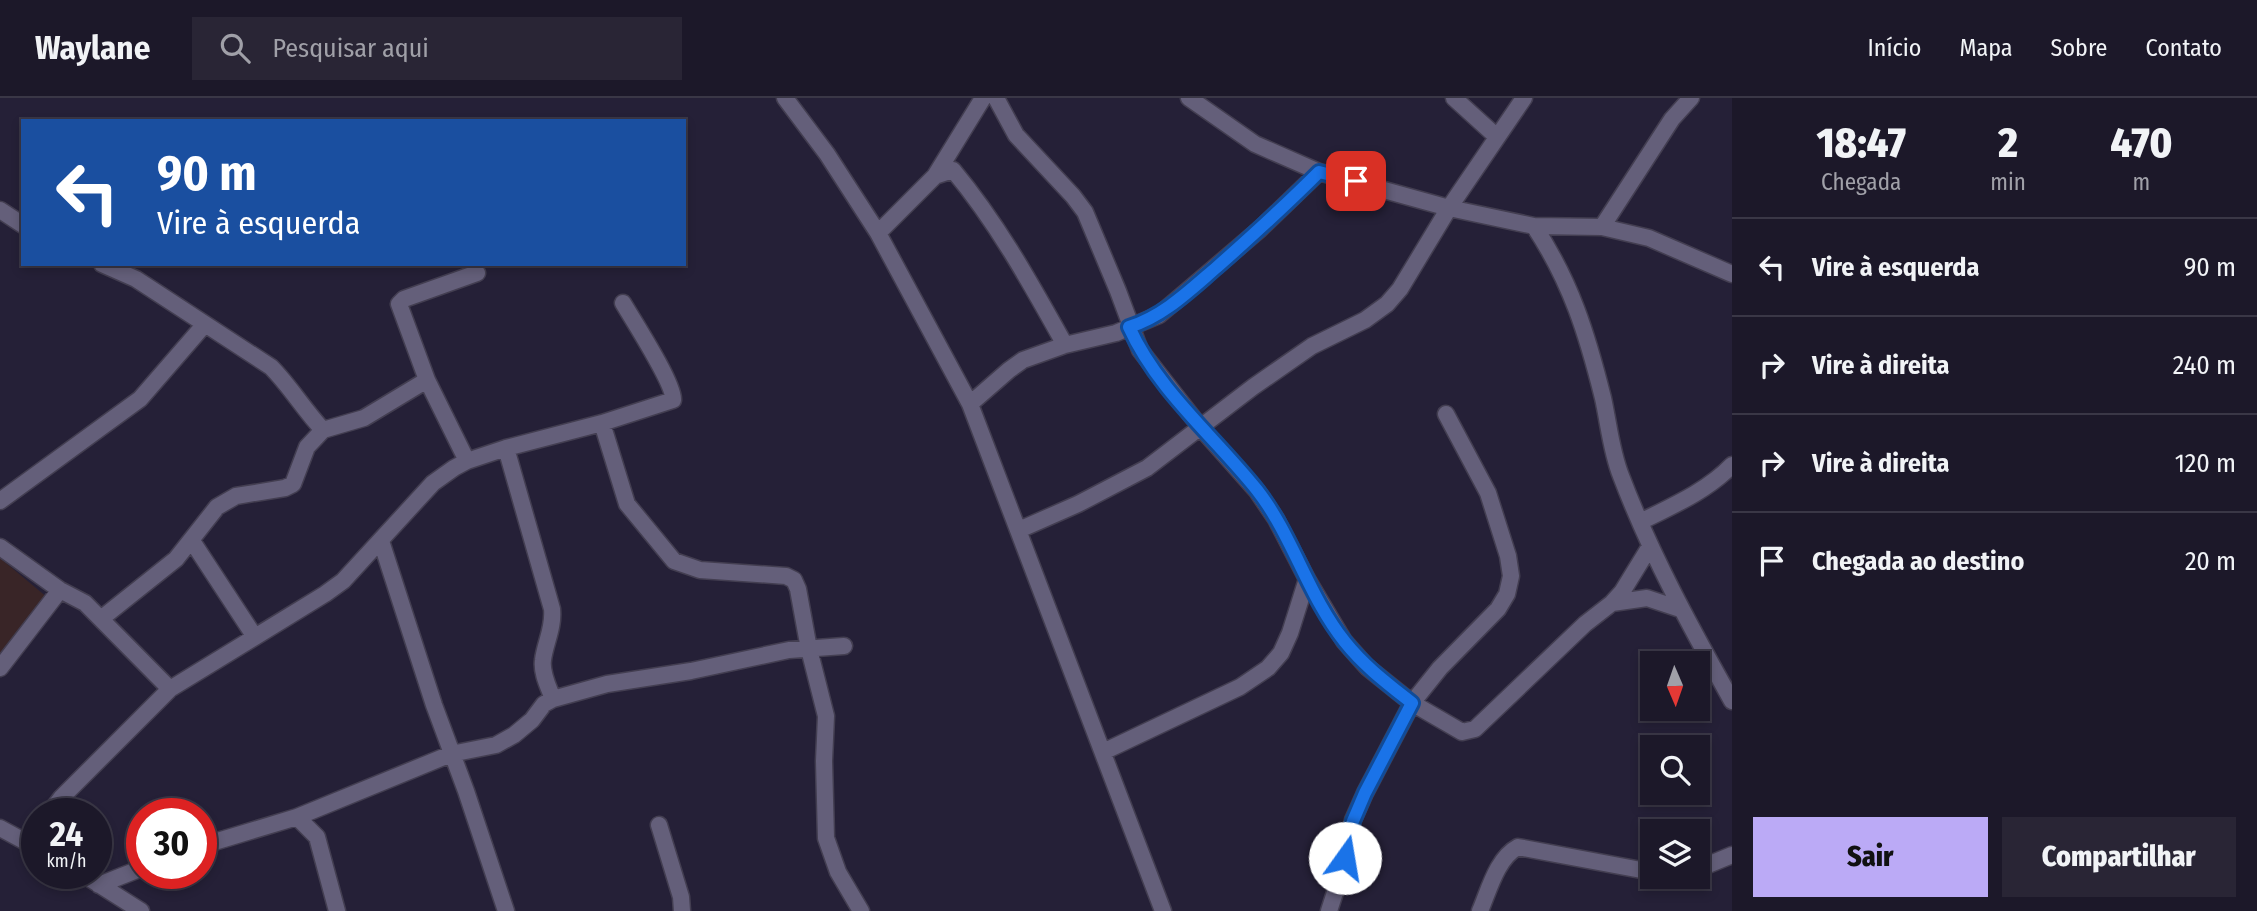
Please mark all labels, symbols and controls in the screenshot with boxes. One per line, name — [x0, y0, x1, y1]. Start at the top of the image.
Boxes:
search box — [192, 17, 682, 80]
text: Waylane — [35, 28, 150, 68]
icon: search — [216, 29, 254, 67]
text: Pesquisar aqui — [272, 33, 429, 64]
text: Início — [1868, 34, 1921, 62]
text: Mapa — [1959, 34, 2013, 62]
text: Sobre — [2051, 34, 2107, 62]
text: Contato — [2145, 34, 2222, 62]
text: 18:47 — [1816, 118, 1906, 168]
text: 2 — [1998, 118, 2018, 168]
text: 470 — [2110, 118, 2173, 168]
text: 90 m — [157, 144, 257, 203]
icon: left — [42, 147, 133, 238]
pin — [1326, 151, 1386, 211]
icon: arrive — [1337, 162, 1375, 200]
text: Chegada — [1821, 168, 1901, 196]
text: min — [1990, 168, 2026, 196]
text: m — [2133, 168, 2150, 196]
text: Vire à esquerda — [157, 204, 360, 242]
icon: left — [1753, 248, 1791, 286]
text: Vire à esquerda — [1812, 252, 1979, 283]
text: 90 m — [2184, 252, 2236, 283]
icon: right — [1753, 346, 1791, 384]
text: Vire à direita — [1812, 350, 1950, 381]
text: 240 m — [2173, 350, 2236, 381]
icon: right — [1753, 444, 1791, 482]
text: Vire à direita — [1812, 448, 1950, 479]
text: 120 m — [2175, 448, 2236, 479]
icon: arrive — [1753, 542, 1791, 580]
text: Chegada ao destino — [1812, 546, 2024, 577]
text: 20 m — [2185, 546, 2236, 577]
north arrow — [1640, 651, 1710, 721]
map controls — [1640, 651, 1710, 889]
button: search — [1640, 735, 1710, 805]
speed limit sign: 30 — [126, 798, 217, 889]
text: 24 — [50, 813, 83, 855]
button: Sair — [1753, 817, 1988, 897]
button: Compartilhar — [2002, 817, 2236, 897]
button: layers — [1640, 819, 1710, 889]
position arrow — [1308, 821, 1382, 895]
text: km/h — [46, 850, 87, 872]

